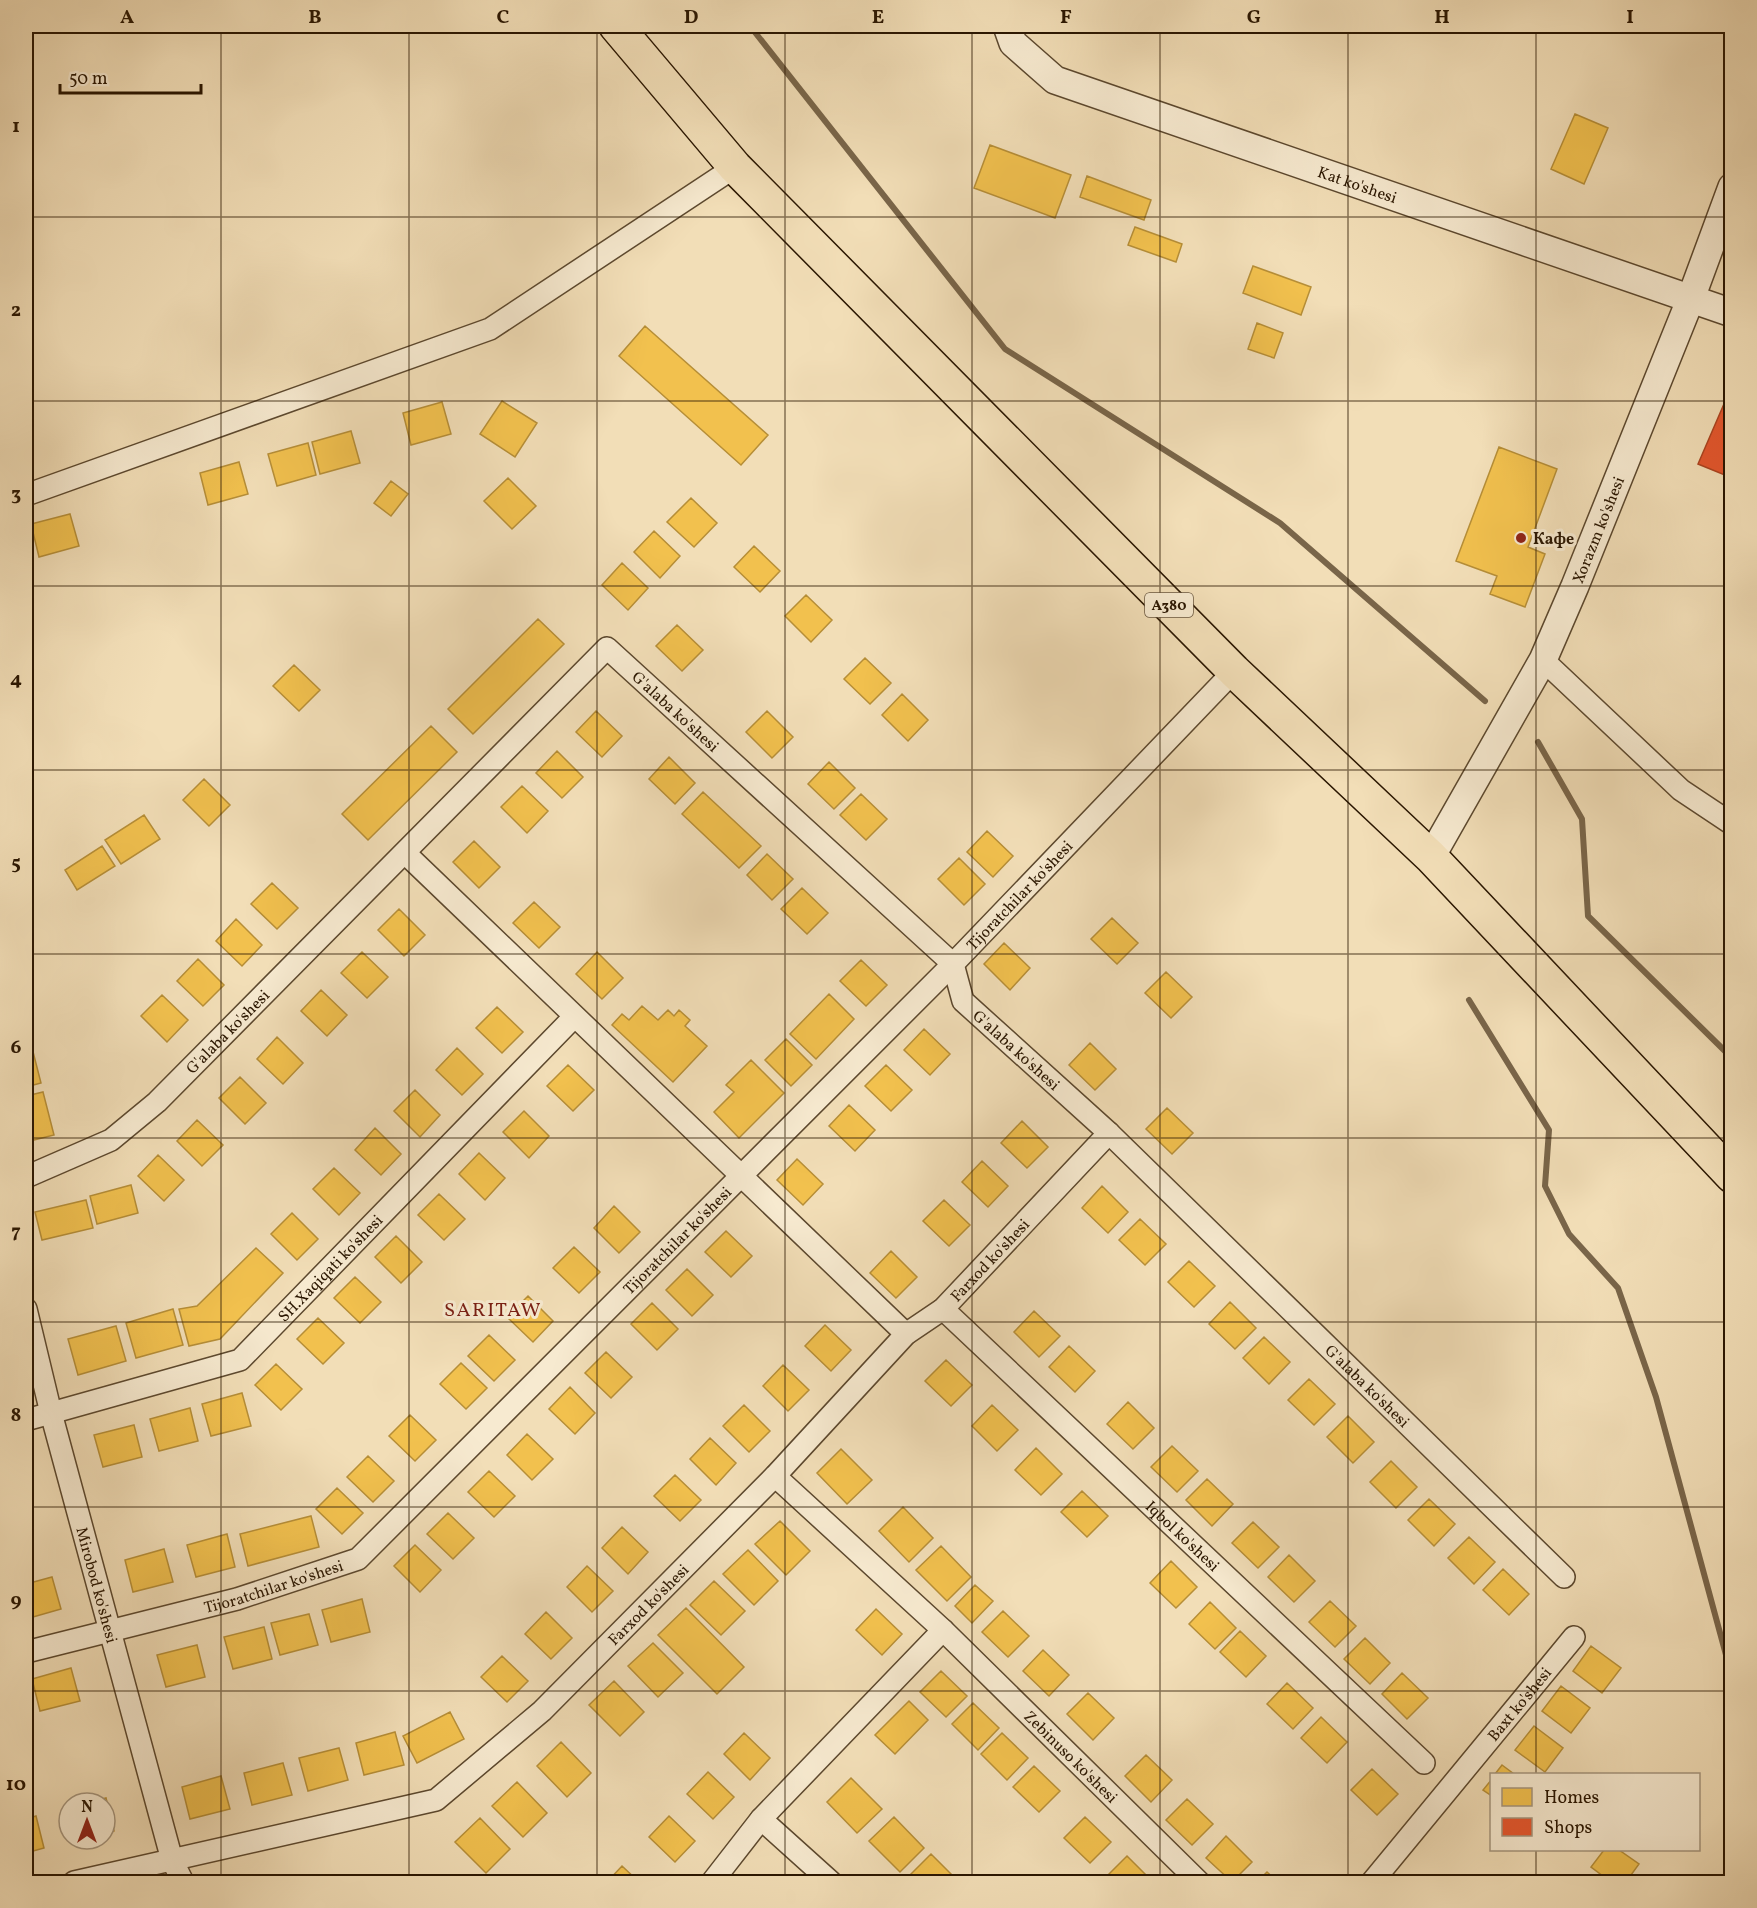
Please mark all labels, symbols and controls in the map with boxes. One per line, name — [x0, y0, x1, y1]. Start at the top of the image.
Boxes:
text: A — [120, 4, 134, 32]
text: B — [308, 4, 322, 32]
text: C — [497, 4, 510, 32]
text: D — [684, 4, 698, 32]
text: E — [872, 4, 884, 32]
text: F — [1060, 4, 1072, 32]
text: G — [1247, 4, 1261, 32]
text: H — [1434, 4, 1450, 32]
text: I — [1626, 4, 1634, 32]
scale bar — [60, 57, 201, 95]
text: 50 m — [69, 67, 108, 92]
text: 1 — [12, 113, 20, 141]
street label: Kat ko'shesi — [1314, 162, 1400, 210]
text: 2 — [11, 297, 21, 325]
street label: Xorazm ko'shesi — [1568, 473, 1631, 587]
text: 3 — [11, 481, 21, 509]
place label: Кафе — [1533, 529, 1574, 551]
marker: Кафе — [1514, 531, 1528, 545]
road number: A380 — [1145, 593, 1193, 617]
text: 4 — [10, 666, 22, 694]
street label: G'alaba ko'shesi — [626, 667, 723, 758]
street label: Tijoratchilar ko'shesi — [962, 836, 1079, 956]
text: 5 — [11, 850, 21, 878]
street label: G'alaba ko'shesi — [182, 986, 275, 1080]
street label: G'alaba ko'shesi — [967, 1006, 1064, 1096]
text: 6 — [11, 1034, 22, 1062]
street label: Tijoratchilar ko'shesi — [619, 1182, 738, 1301]
street label: SH.Xaqiqati ko'shesi — [274, 1210, 389, 1328]
street label: Farxod ko'shesi — [946, 1215, 1036, 1308]
text: 7 — [11, 1218, 21, 1246]
district label: SARITAW — [444, 1297, 542, 1325]
street label: G'alaba ko'shesi — [1319, 1341, 1414, 1434]
text: 8 — [11, 1402, 21, 1430]
street label: Iqbol ko'shesi — [1140, 1496, 1224, 1578]
street label: Mirobod ko'shesi — [69, 1525, 122, 1646]
street label: Tijoratchilar ko'shesi — [202, 1556, 347, 1620]
street label: Farxod ko'shesi — [604, 1560, 695, 1651]
text: 9 — [10, 1587, 22, 1615]
street label: Baxt ko'shesi — [1483, 1663, 1558, 1747]
street label: Zebinuso ko'shesi — [1018, 1707, 1122, 1809]
text: 10 — [6, 1771, 26, 1799]
legend — [1490, 1773, 1700, 1851]
text: Homes — [1544, 1786, 1599, 1811]
north arrow — [57, 1791, 117, 1851]
text: N — [81, 1797, 93, 1819]
text: Shops — [1544, 1816, 1592, 1841]

